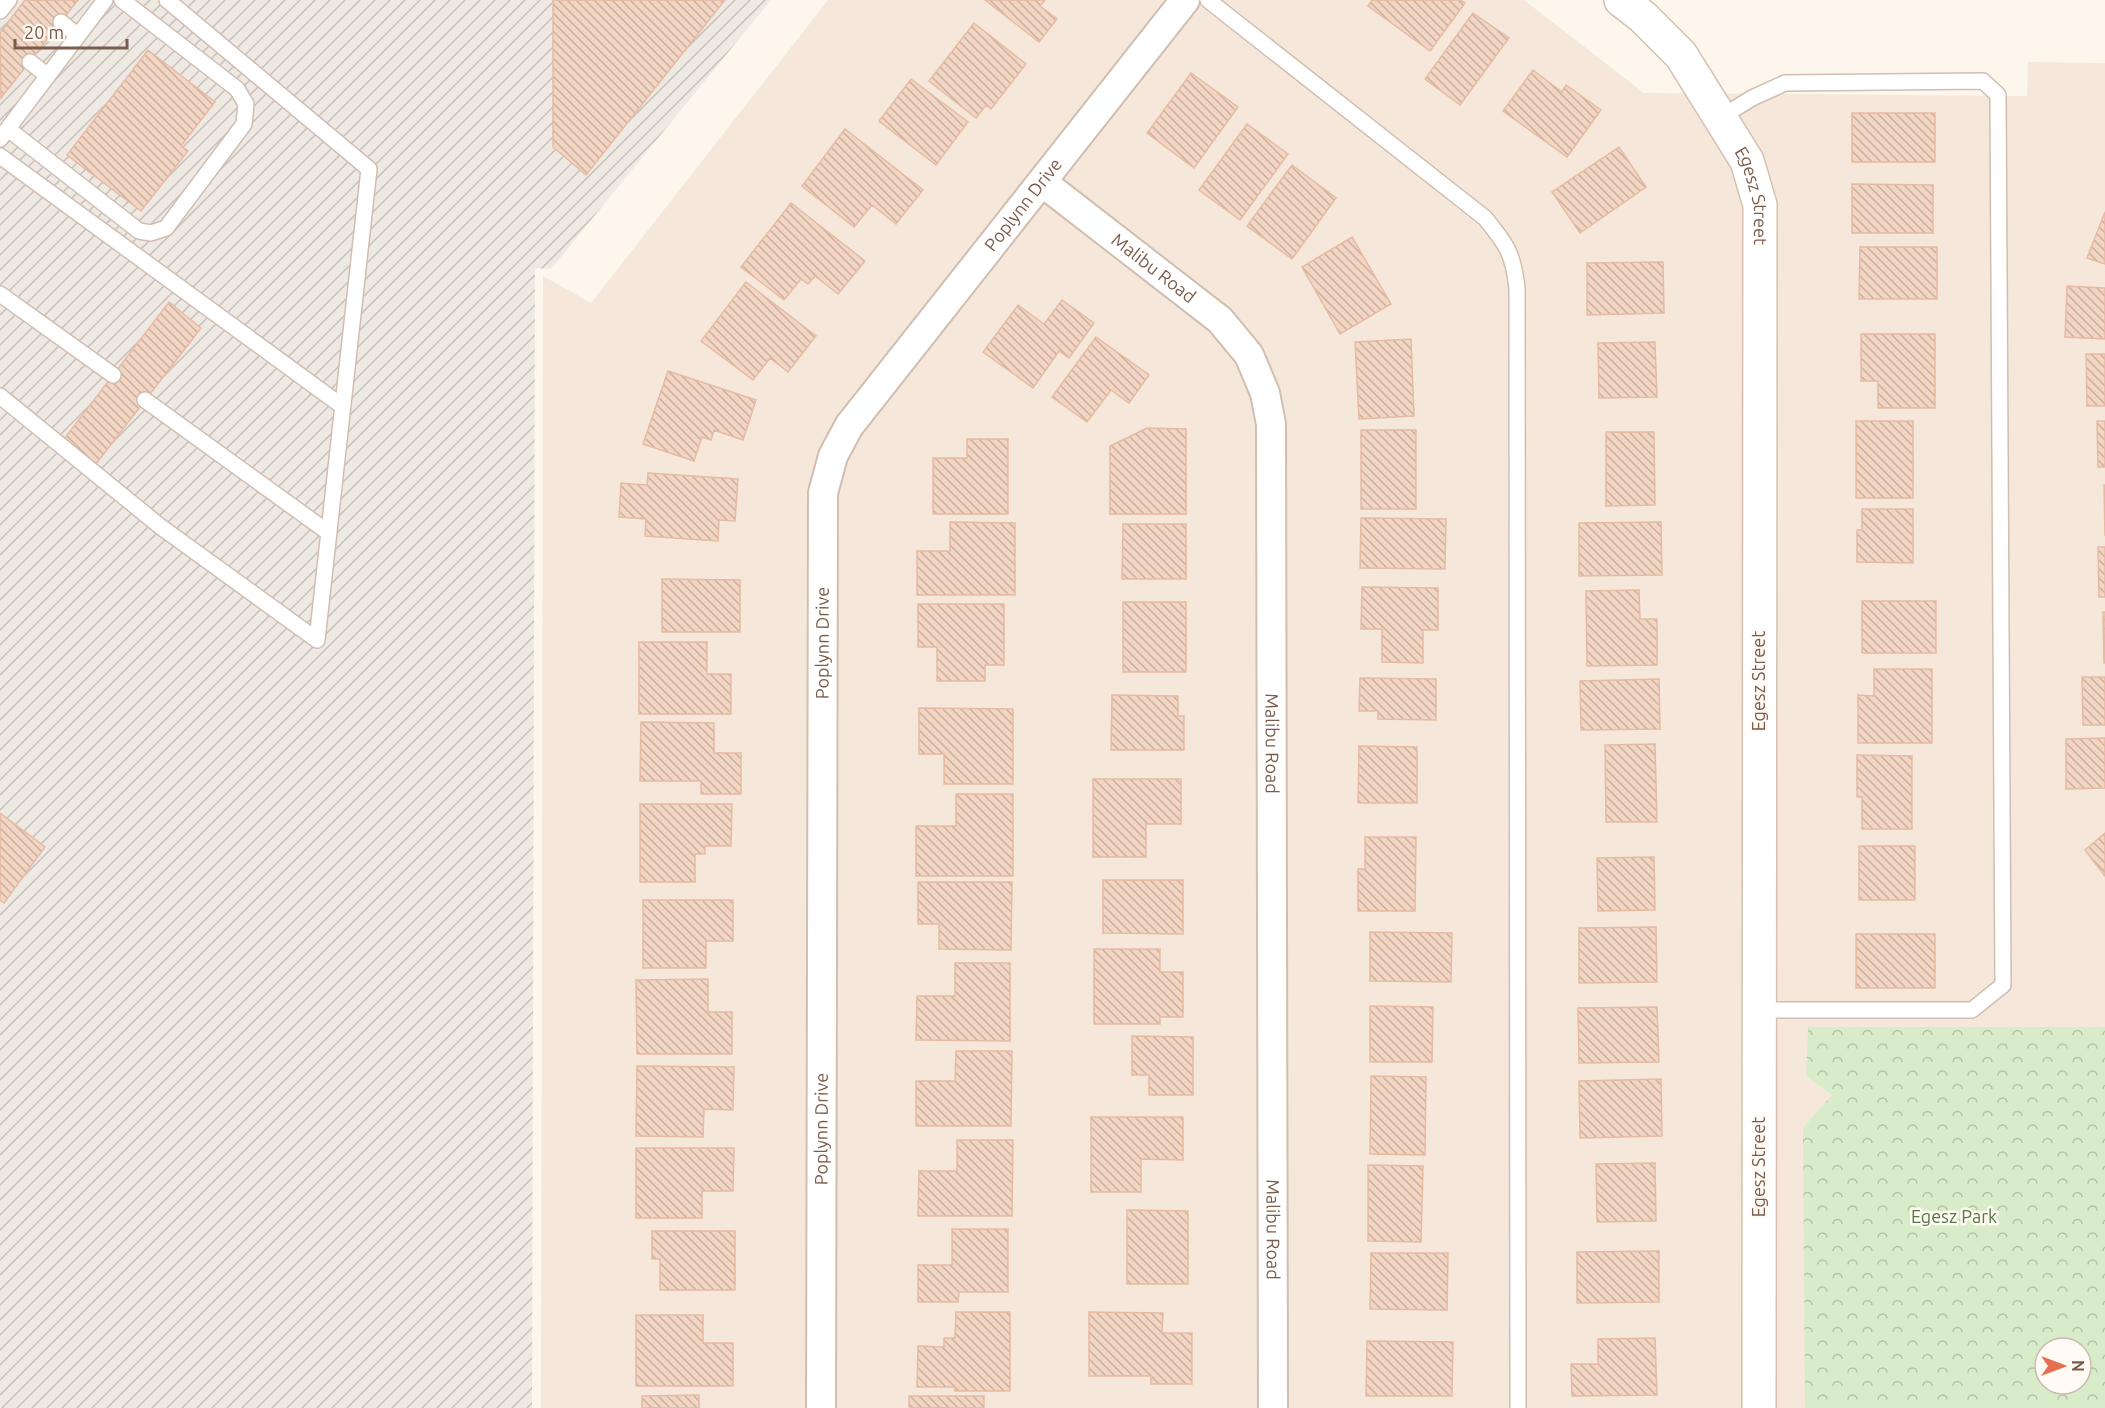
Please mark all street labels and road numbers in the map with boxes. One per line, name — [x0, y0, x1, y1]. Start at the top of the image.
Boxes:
street label: Egesz Street — [1732, 143, 1771, 245]
street label: Poplynn Drive — [980, 154, 1065, 255]
street label: Malibu Road — [1108, 229, 1200, 306]
street label: Poplynn Drive — [812, 587, 832, 699]
street label: Egesz Street — [1748, 631, 1768, 731]
street label: Malibu Road — [1263, 693, 1283, 794]
street label: Poplynn Drive — [810, 1073, 831, 1185]
street label: Egesz Street — [1748, 1117, 1768, 1217]
street label: Malibu Road — [1264, 1179, 1284, 1280]

